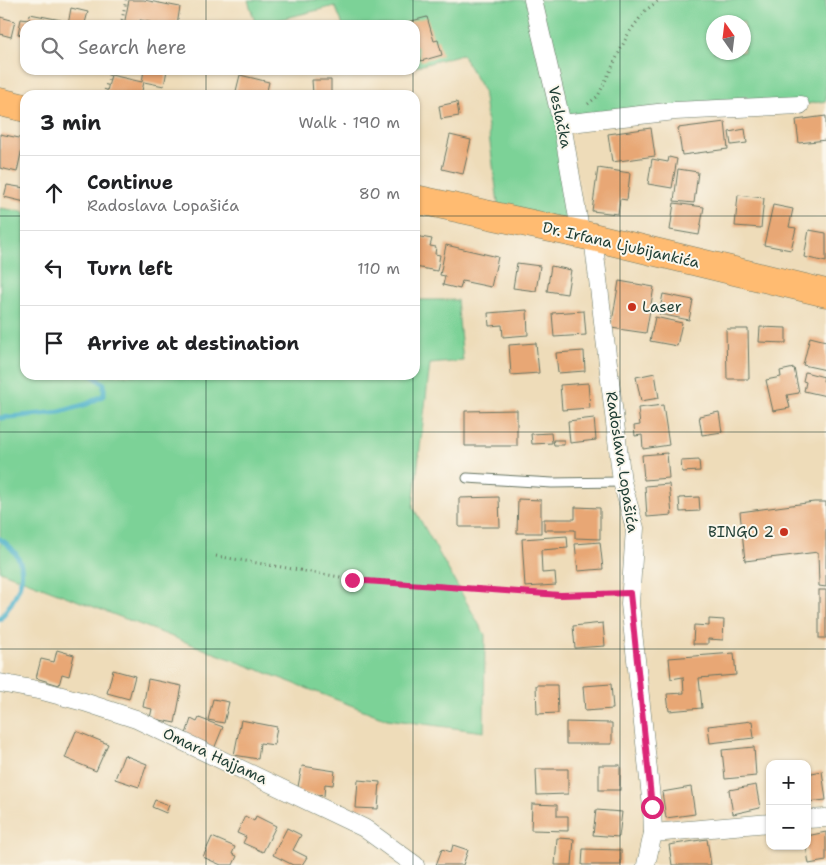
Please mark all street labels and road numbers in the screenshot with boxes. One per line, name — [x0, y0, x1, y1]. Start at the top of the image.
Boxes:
street label: Veslačka — [544, 84, 576, 151]
street label: Dr. Irfana Ljubijankića — [541, 217, 702, 273]
street label: Radoslava Lopašića — [601, 390, 643, 535]
street label: Omara Hajjama — [160, 723, 271, 789]

